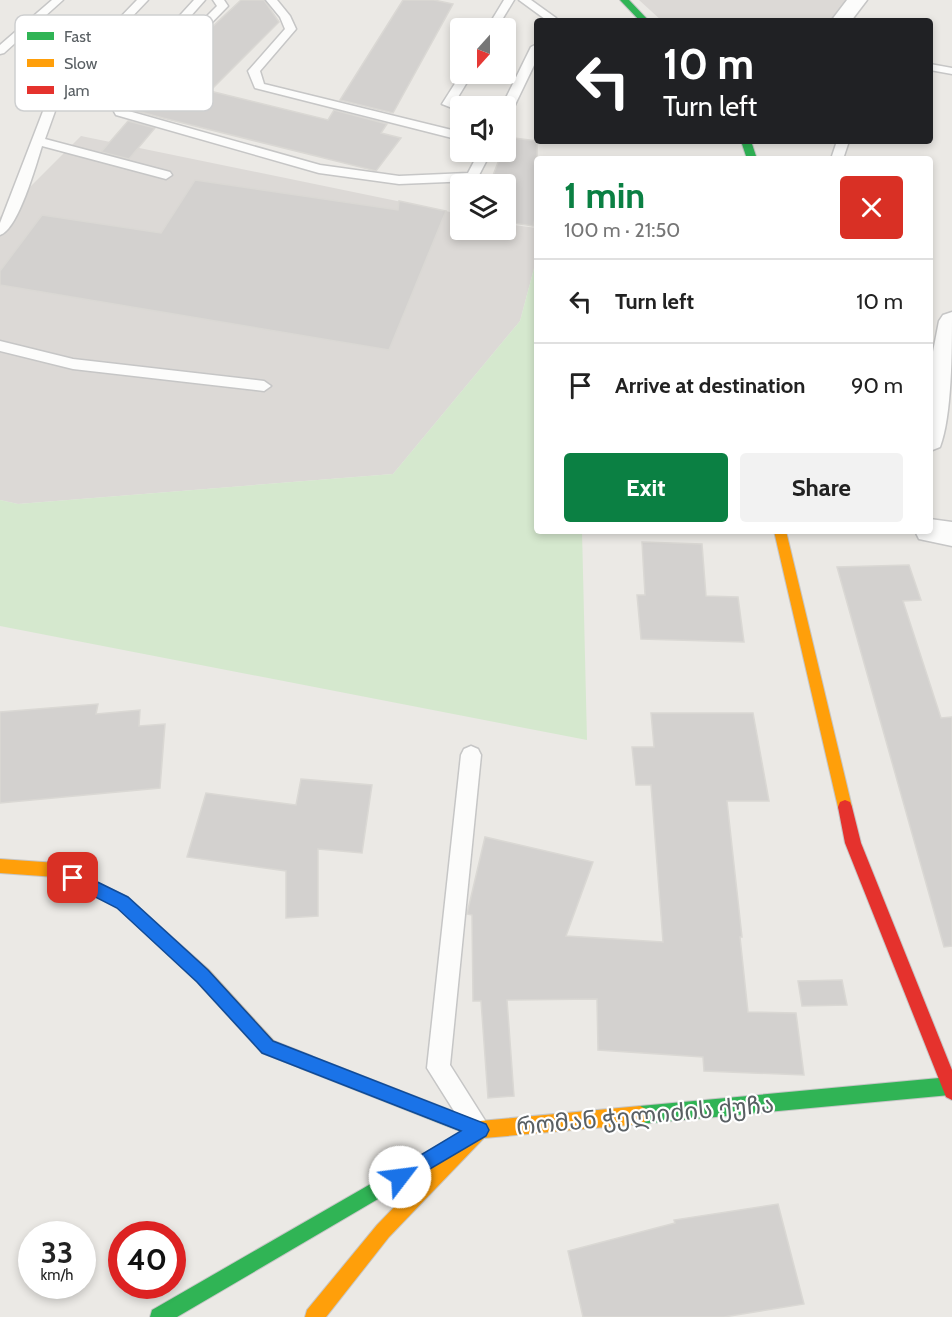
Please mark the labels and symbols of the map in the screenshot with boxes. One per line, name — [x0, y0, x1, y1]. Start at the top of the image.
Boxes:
legend — [15, 15, 213, 111]
north arrow — [450, 18, 516, 84]
text: Fast — [64, 27, 92, 46]
text: Slow — [64, 54, 98, 73]
text: Jam — [63, 81, 90, 100]
pin — [47, 852, 98, 903]
street label: რომან ჭელიძის ქუჩა — [515, 1089, 775, 1141]
position arrow — [368, 1145, 432, 1209]
speed limit sign: 40 — [108, 1221, 186, 1299]

